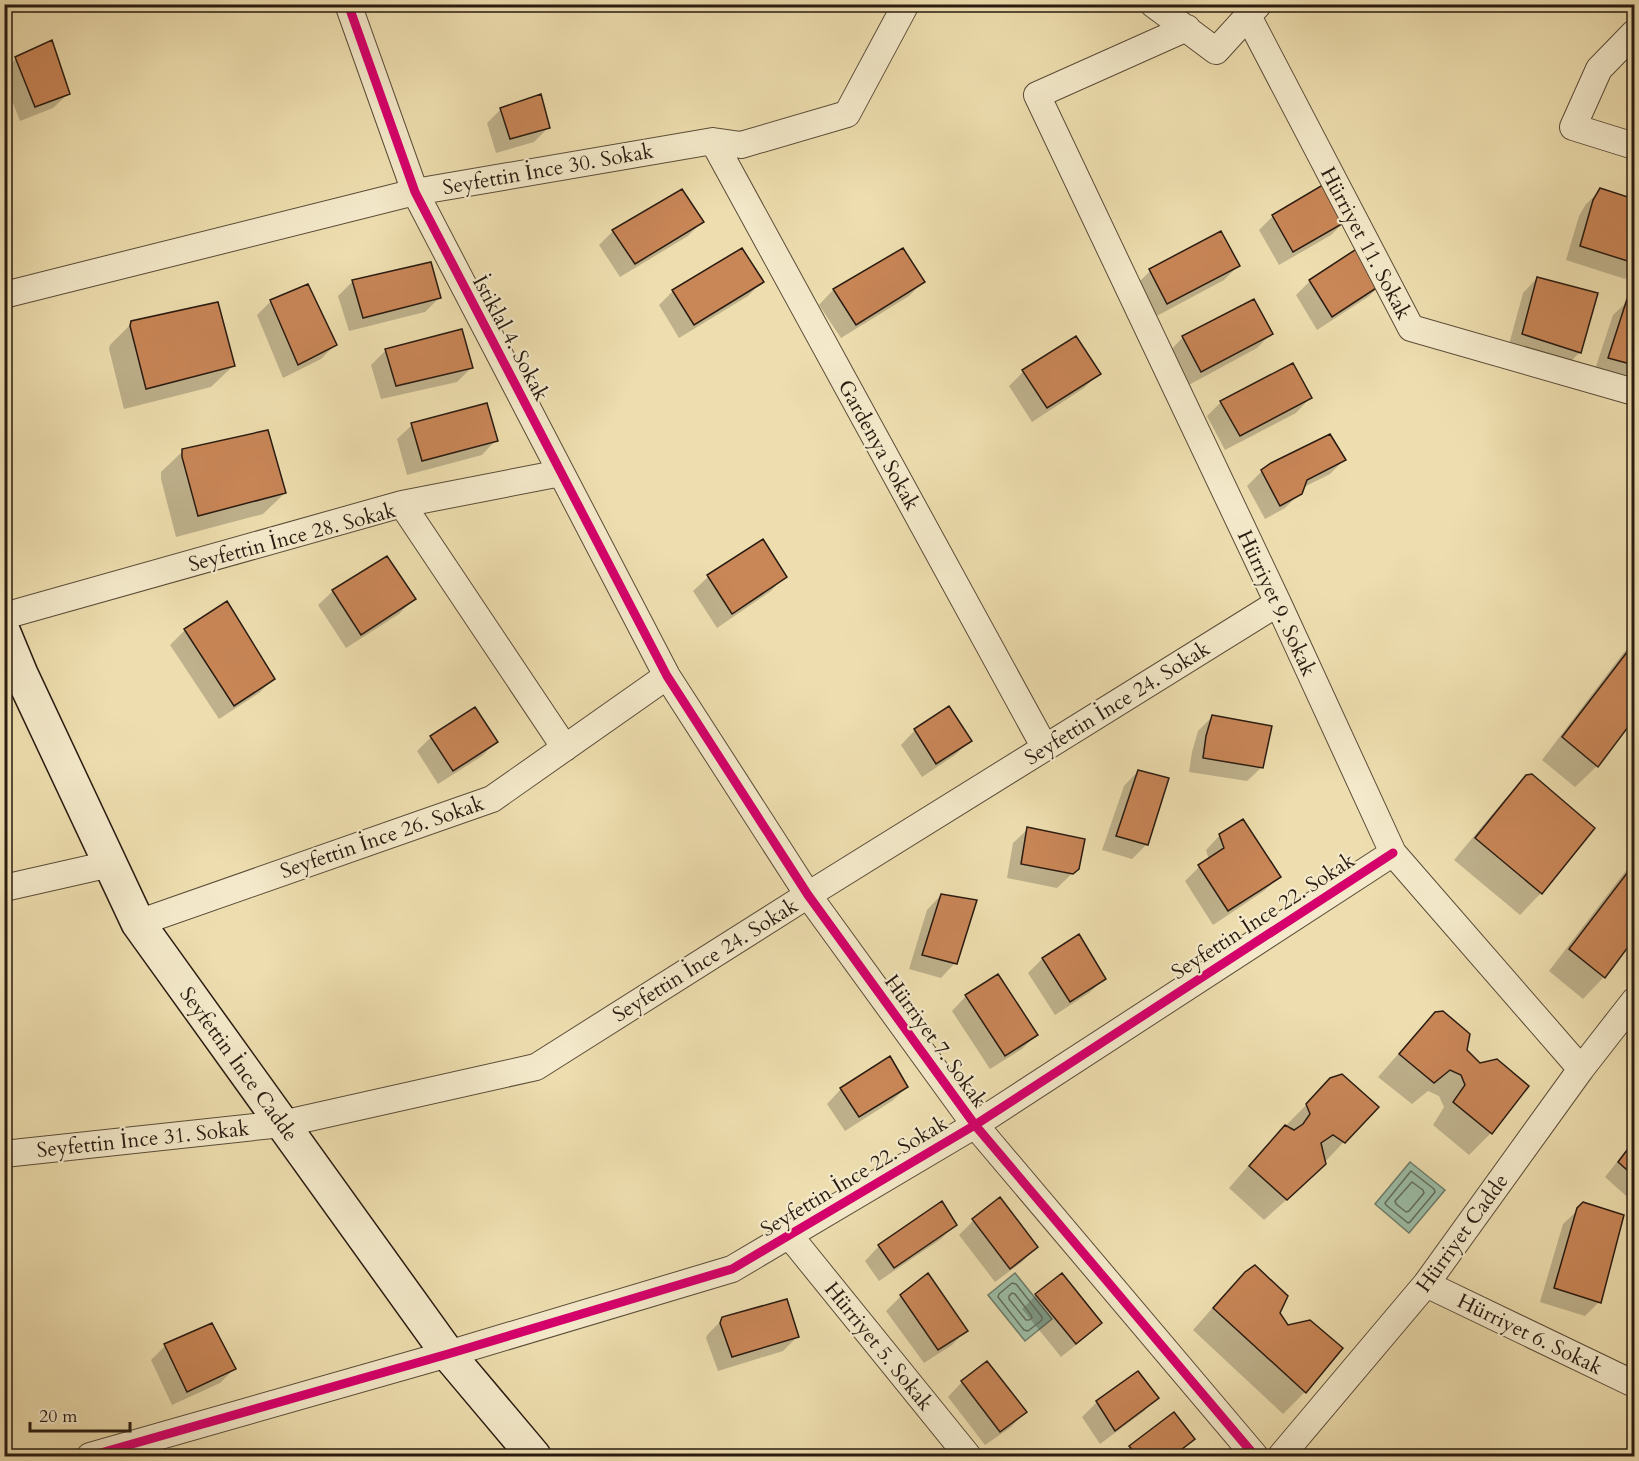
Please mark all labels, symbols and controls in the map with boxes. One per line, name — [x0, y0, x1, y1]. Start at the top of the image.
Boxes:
street label: Seyfettin İnce 30. Sokak — [440, 137, 657, 202]
street label: Hürriyet 11. Sokak — [1313, 162, 1418, 325]
street label: İstiklal 4. Sokak — [465, 270, 556, 407]
street label: Gardenya Sokak — [831, 375, 927, 516]
street label: Seyfettin İnce 28. Sokak — [185, 496, 400, 579]
street label: Hürriyet 9. Sokak — [1230, 525, 1323, 682]
street label: Seyfettin İnce 24. Sokak — [1019, 634, 1216, 772]
street label: Seyfettin İnce 26. Sokak — [276, 789, 489, 886]
street label: Seyfettin İnce 22. Sokak — [1166, 846, 1361, 987]
street label: Seyfettin İnce 24. Sokak — [607, 891, 804, 1029]
street label: Hürriyet 7. Sokak — [877, 969, 994, 1114]
street label: Seyfettin İnce Cadde — [173, 981, 305, 1148]
street label: Seyfettin İnce 22. Sokak — [755, 1109, 954, 1244]
street label: Seyfettin İnce 31. Sokak — [35, 1114, 252, 1165]
street label: Hürriyet Cadde — [1409, 1168, 1515, 1299]
street label: Hürriyet 5. Sokak — [818, 1276, 940, 1418]
street label: Hürriyet 6. Sokak — [1452, 1287, 1608, 1383]
scale bar — [30, 1395, 130, 1433]
text: 20 m — [39, 1404, 78, 1429]

